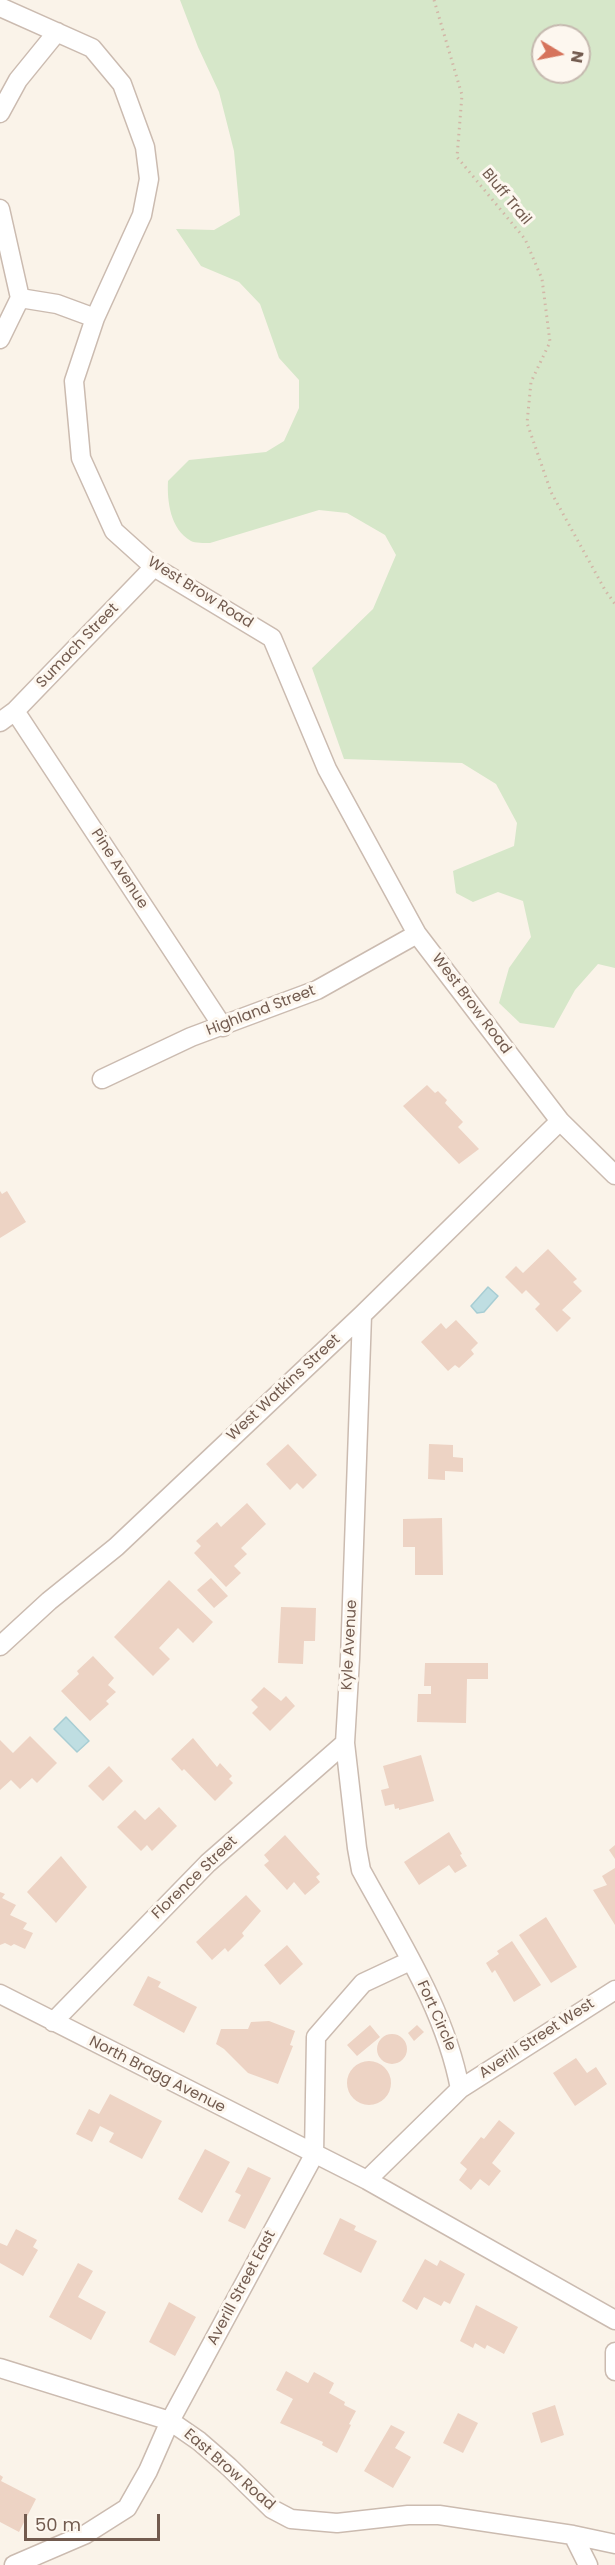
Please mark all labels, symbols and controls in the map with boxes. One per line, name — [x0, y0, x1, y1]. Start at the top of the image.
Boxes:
north arrow — [531, 24, 591, 84]
text: N — [565, 49, 590, 65]
street label: Bluff Trail — [477, 165, 535, 229]
street label: West Brow Road — [144, 553, 256, 633]
street label: Sumach Street — [33, 600, 123, 692]
street label: Pine Avenue — [87, 826, 151, 912]
street label: West Brow Road — [427, 950, 515, 1058]
street label: Highland Street — [204, 982, 318, 1040]
street label: West Watkins Street — [224, 1331, 344, 1445]
street label: Kyle Avenue — [339, 1599, 361, 1691]
street label: Florence Street — [149, 1833, 241, 1923]
street label: Fort Circle — [412, 1978, 460, 2054]
street label: Averill Street West — [476, 1995, 598, 2083]
street label: North Bragg Avenue — [86, 2033, 228, 2117]
street label: Averill Street East — [204, 2227, 280, 2349]
street label: East Brow Road — [180, 2426, 278, 2514]
scale bar — [27, 2502, 164, 2540]
text: 50 m — [35, 2512, 81, 2537]

